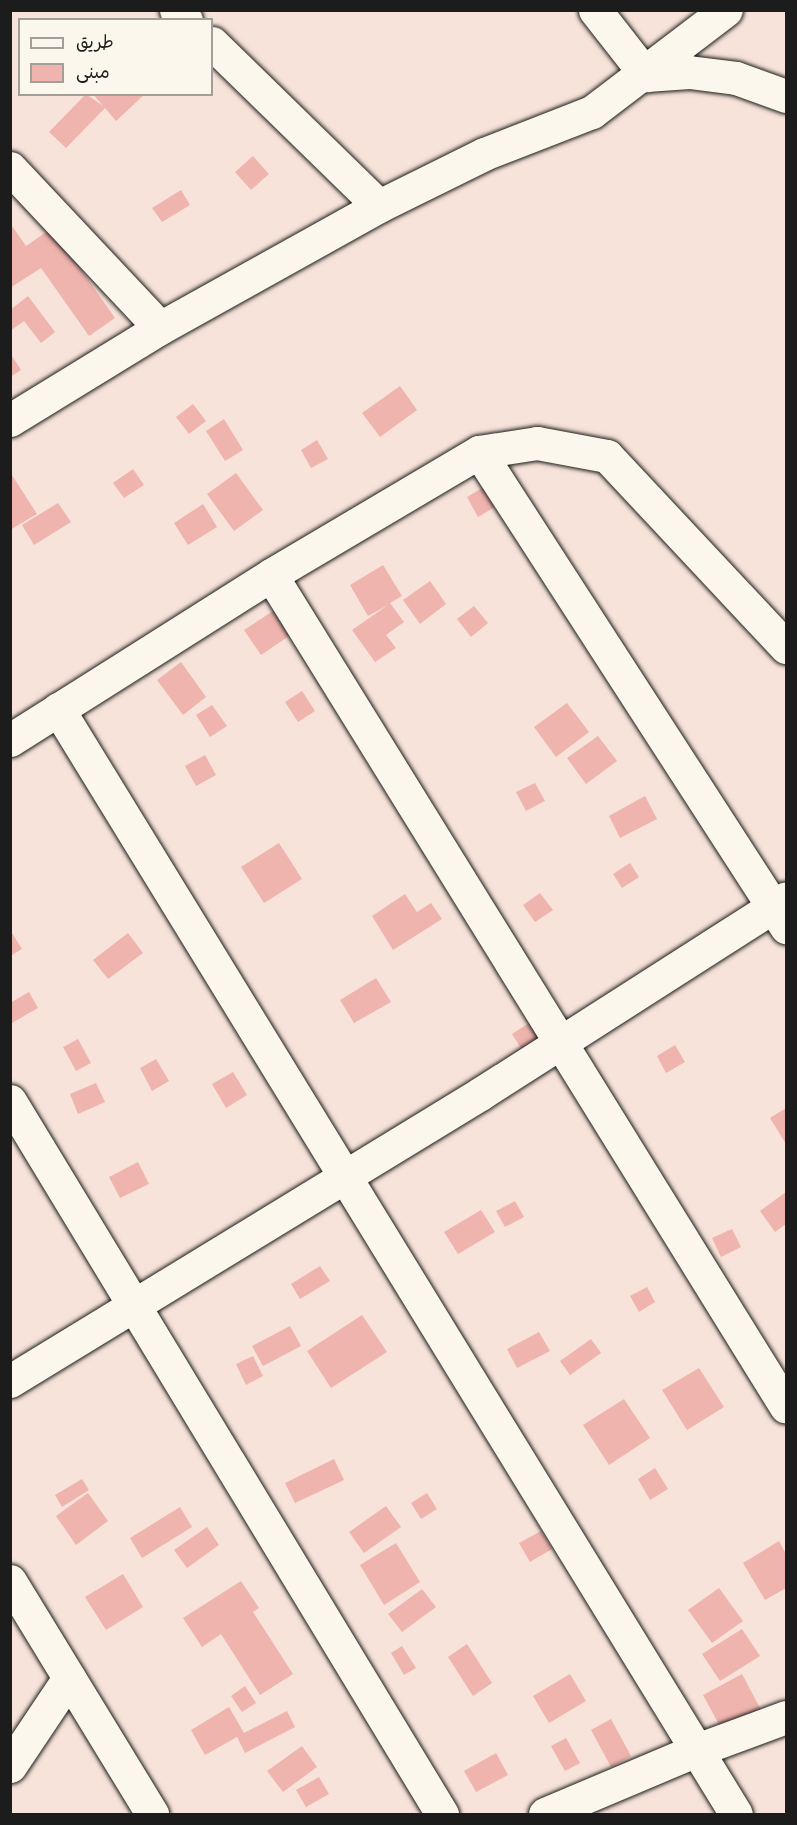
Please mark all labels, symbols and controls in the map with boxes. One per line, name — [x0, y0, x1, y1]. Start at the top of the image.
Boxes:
legend — [18, 18, 213, 96]
text: طريق — [76, 29, 114, 54]
text: مبنى — [76, 59, 110, 84]

